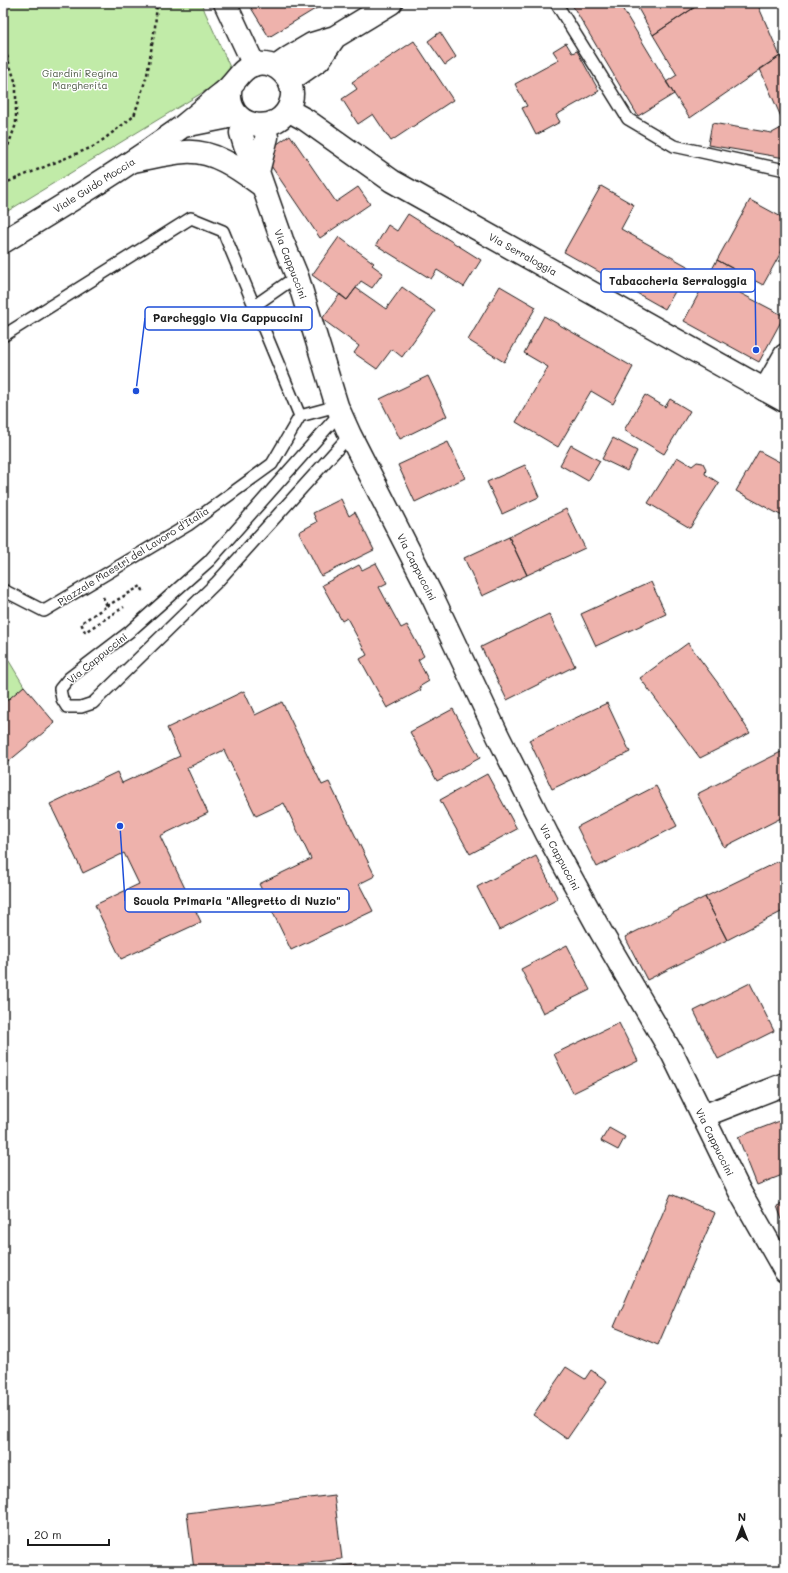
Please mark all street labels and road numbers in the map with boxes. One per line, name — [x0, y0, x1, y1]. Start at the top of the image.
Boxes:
street label: Viale Guido Moccia — [50, 154, 138, 216]
street label: Via Cappuccini — [271, 227, 311, 301]
street label: Via Serraloggia — [486, 229, 560, 279]
street label: Piazzale Maestri del Lavoro d'Italia — [55, 503, 211, 609]
street label: Via Cappuccini — [394, 531, 440, 603]
street label: Via Cappuccini — [64, 629, 130, 687]
street label: Via Cappuccini — [537, 821, 583, 893]
street label: Via Cappuccini — [693, 1106, 737, 1178]

